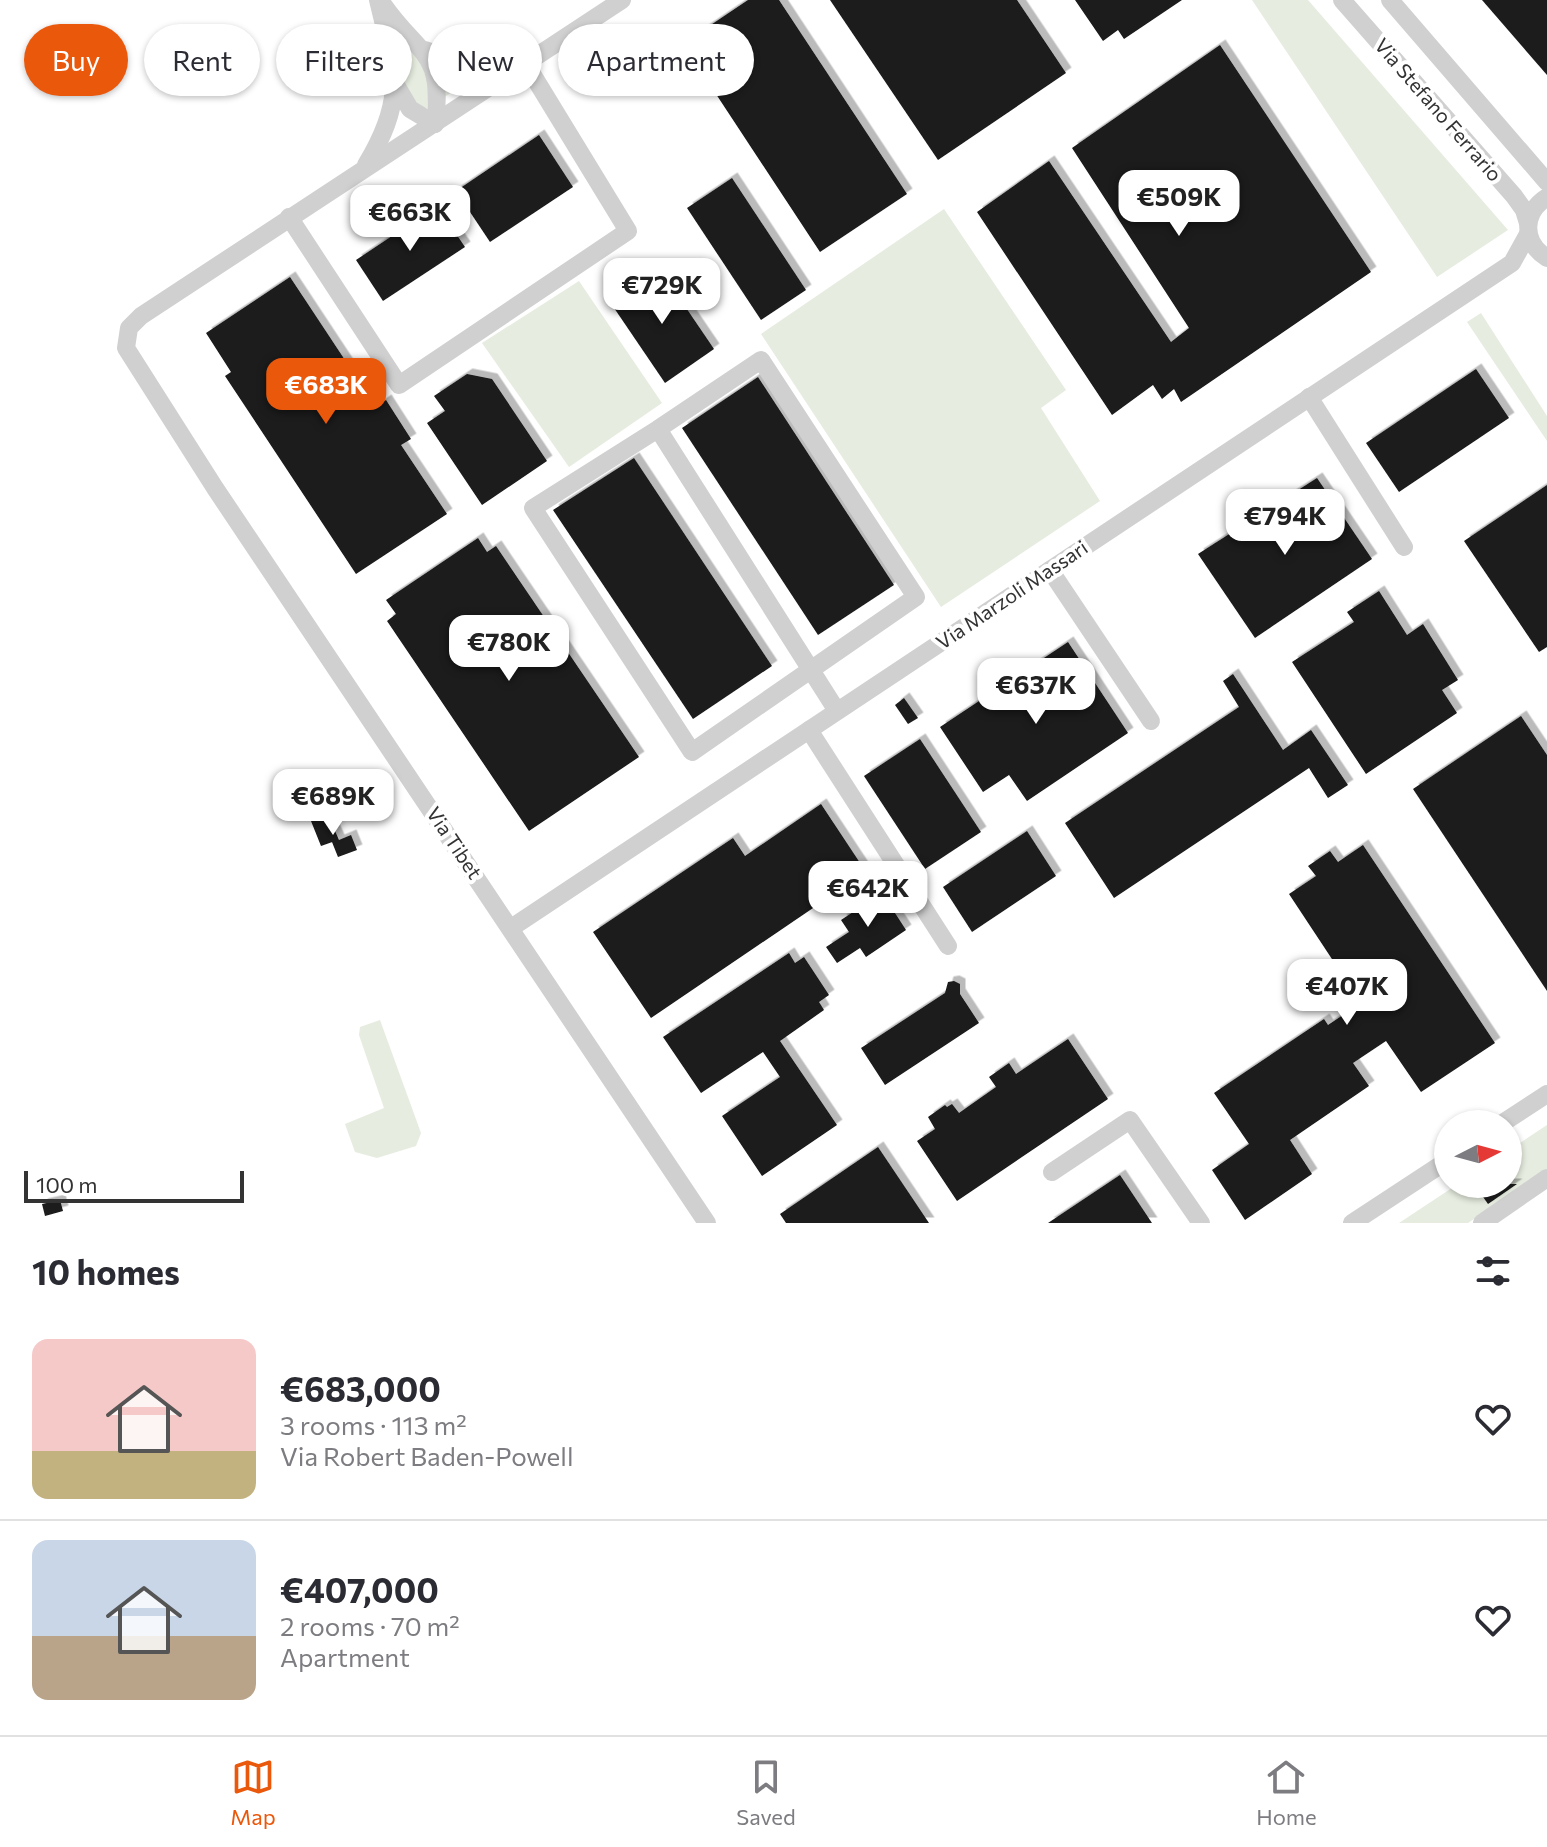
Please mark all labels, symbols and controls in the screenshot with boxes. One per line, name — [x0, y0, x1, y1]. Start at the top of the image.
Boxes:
chip: Buy — [24, 24, 128, 96]
chip: Rent — [144, 24, 260, 96]
chip: Filters — [276, 24, 412, 96]
chip: New — [428, 24, 542, 96]
chip: Apartment — [558, 24, 754, 96]
street label: Via Stefano Ferrario — [1370, 33, 1507, 186]
pin: €509K — [1123, 170, 1235, 238]
text: €509K — [1137, 180, 1221, 211]
pin: €663K — [354, 185, 466, 253]
text: €663K — [368, 195, 452, 226]
pin: €729K — [606, 258, 718, 326]
text: €729K — [621, 268, 703, 299]
pin: €683K — [270, 358, 382, 426]
text: €683K — [284, 368, 368, 399]
pin: €794K — [1229, 489, 1341, 557]
text: €794K — [1244, 499, 1326, 530]
street label: Via Marzoli Massari — [931, 535, 1092, 654]
pin: €780K — [453, 615, 565, 683]
text: €780K — [467, 625, 551, 656]
pin: €637K — [980, 658, 1092, 726]
text: €637K — [995, 668, 1077, 699]
pin: €689K — [277, 769, 389, 837]
text: €689K — [291, 779, 375, 810]
street label: Via Tibet — [422, 802, 488, 883]
pin: €642K — [812, 861, 924, 929]
text: €642K — [826, 871, 910, 902]
pin: €407K — [1291, 959, 1403, 1027]
text: €407K — [1305, 969, 1389, 1000]
north arrow — [1434, 1110, 1522, 1198]
map controls — [1434, 1110, 1522, 1198]
scale bar — [24, 1167, 244, 1203]
text: 100 m — [36, 1171, 98, 1198]
icon: filters — [1471, 1249, 1515, 1293]
text: 10 homes — [32, 1250, 180, 1292]
text: €683,000 — [280, 1367, 441, 1409]
icon: home — [96, 1371, 192, 1467]
icon: heart — [1471, 1397, 1515, 1441]
text: 3 rooms · 113 m² — [280, 1409, 467, 1440]
text: Via Robert Baden-Powell — [280, 1440, 574, 1471]
text: €407,000 — [280, 1568, 439, 1610]
icon: home — [96, 1572, 192, 1668]
icon: heart — [1471, 1598, 1515, 1642]
text: 2 rooms · 70 m² — [280, 1610, 460, 1641]
text: Apartment — [280, 1641, 410, 1672]
tab: Map — [230, 1755, 276, 1830]
tab: Saved — [736, 1755, 796, 1830]
tab: Home — [1256, 1755, 1317, 1830]

